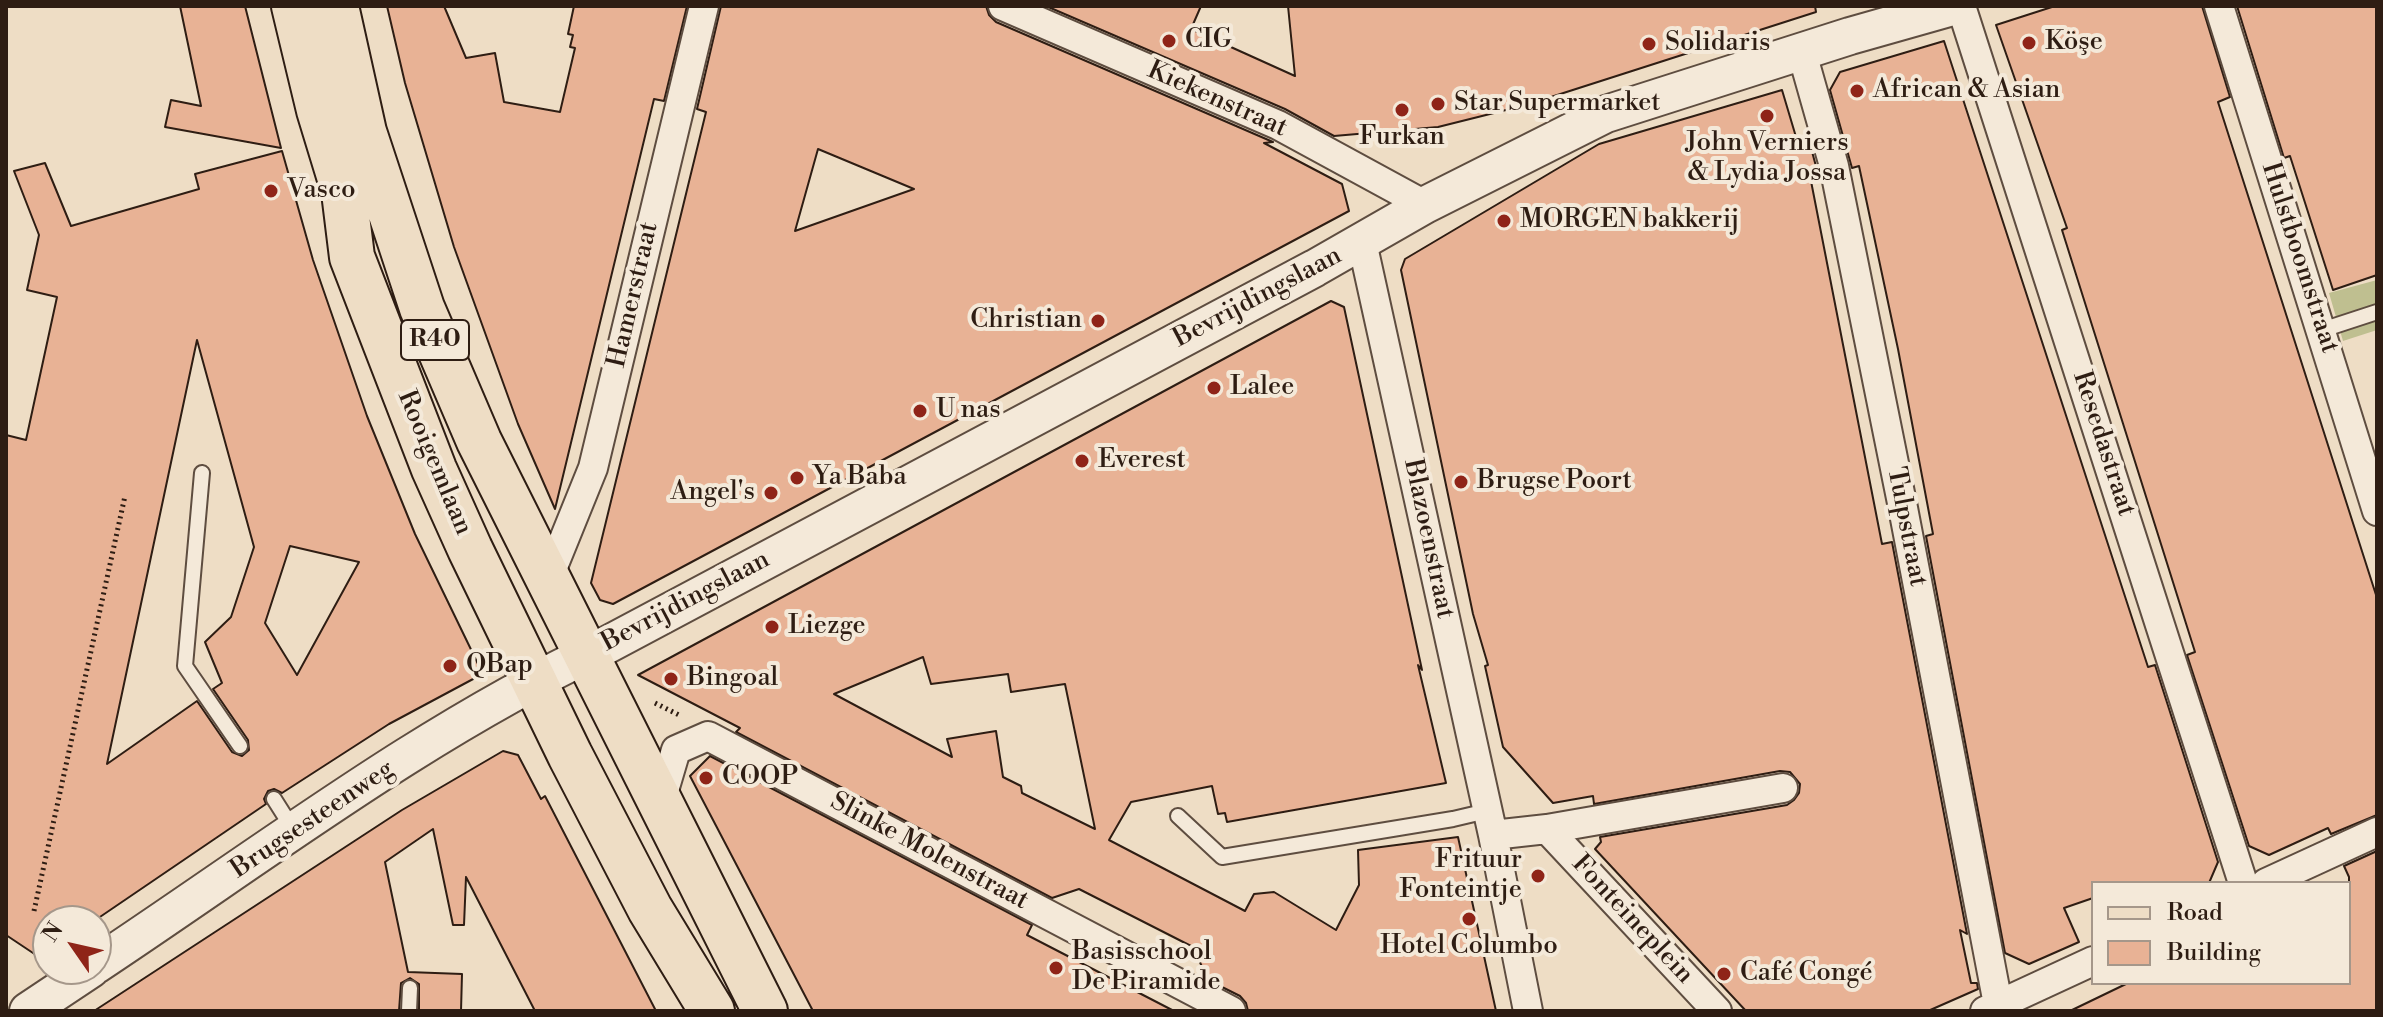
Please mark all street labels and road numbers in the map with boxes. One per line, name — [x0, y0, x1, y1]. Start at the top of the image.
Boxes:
street label: Kiekenstraat — [1142, 55, 1292, 145]
street label: Hulstboomstraat — [2253, 159, 2345, 357]
street label: Hamerstraat — [602, 219, 666, 371]
street label: Bevrijdingslaan — [1169, 241, 1347, 355]
road number: R40 — [401, 320, 469, 360]
street label: Resedastraat — [2065, 367, 2141, 521]
street label: Rooigemlaan — [390, 386, 478, 540]
street label: Blazoenstraat — [1396, 456, 1460, 622]
street label: Tulpstraat — [1879, 465, 1933, 589]
street label: Bevrijdingslaan — [597, 545, 775, 659]
street label: Brugsesteenweg — [226, 754, 400, 886]
street label: Slinke Molenstraat — [825, 787, 1033, 917]
street label: Fonteineplein — [1564, 849, 1700, 991]

